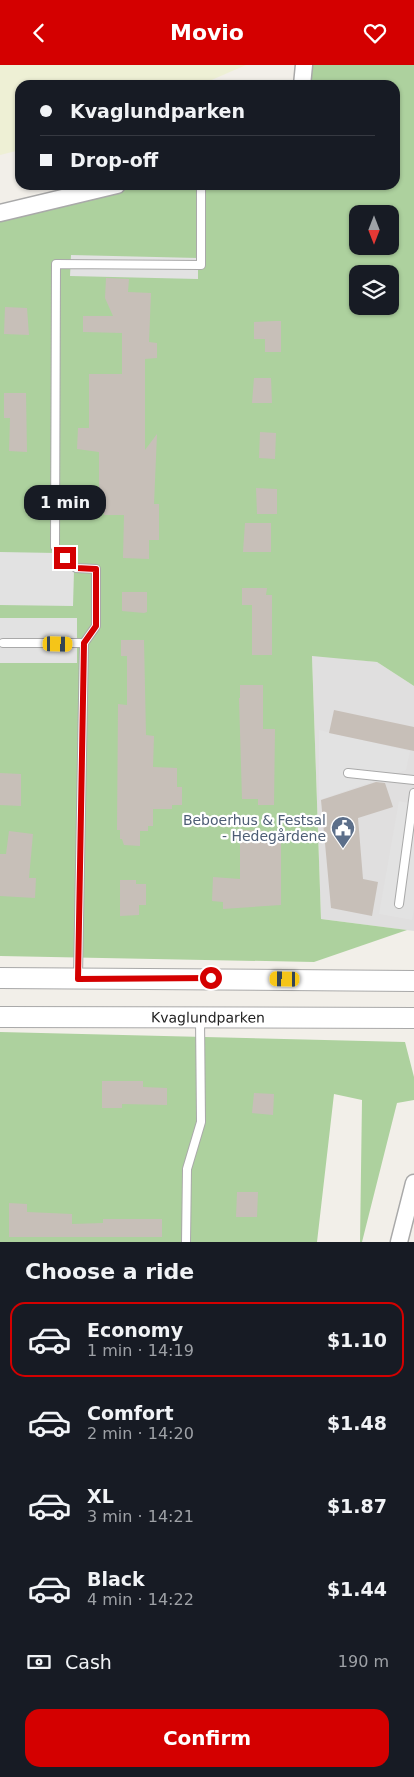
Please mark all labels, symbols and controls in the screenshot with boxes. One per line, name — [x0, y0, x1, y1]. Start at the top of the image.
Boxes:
icon: back — [25, 19, 53, 47]
icon: heart — [361, 19, 389, 47]
text: Movio — [170, 20, 244, 45]
text: Kvaglundparken — [70, 100, 245, 122]
text: Drop-off — [70, 149, 158, 171]
north arrow — [349, 205, 399, 255]
map controls — [349, 205, 399, 315]
button: layers — [349, 265, 399, 315]
callout: 1 min — [24, 485, 106, 521]
text: 1 min — [40, 493, 90, 512]
route end — [54, 547, 76, 569]
car — [42, 636, 73, 652]
place label: Beboerhus & Festsal - Hedegårdene — [183, 812, 326, 844]
public building icon: Beboerhus & Festsal - Hedegårdene — [330, 815, 356, 849]
route start — [200, 967, 222, 989]
car — [269, 971, 300, 987]
street label: Kvaglundparken — [151, 1009, 265, 1026]
text: Choose a ride — [25, 1259, 194, 1284]
icon: car — [27, 1317, 72, 1362]
text: Economy — [87, 1319, 183, 1341]
text: $1.10 — [327, 1329, 387, 1351]
text: 1 min · 14:19 — [87, 1341, 194, 1360]
icon: car — [27, 1400, 72, 1445]
text: Comfort — [87, 1402, 174, 1424]
text: $1.48 — [327, 1412, 387, 1434]
text: 2 min · 14:20 — [87, 1424, 194, 1443]
icon: car — [27, 1483, 72, 1528]
text: XL — [87, 1485, 114, 1507]
text: $1.87 — [327, 1495, 387, 1517]
text: 3 min · 14:21 — [87, 1507, 194, 1526]
icon: car — [27, 1566, 72, 1611]
text: Black — [87, 1568, 145, 1590]
text: $1.44 — [327, 1578, 387, 1600]
text: 4 min · 14:22 — [87, 1590, 194, 1609]
icon: cash — [25, 1648, 53, 1676]
text: Cash — [65, 1651, 112, 1673]
text: 190 m — [338, 1652, 389, 1671]
button: Confirm — [25, 1709, 389, 1767]

